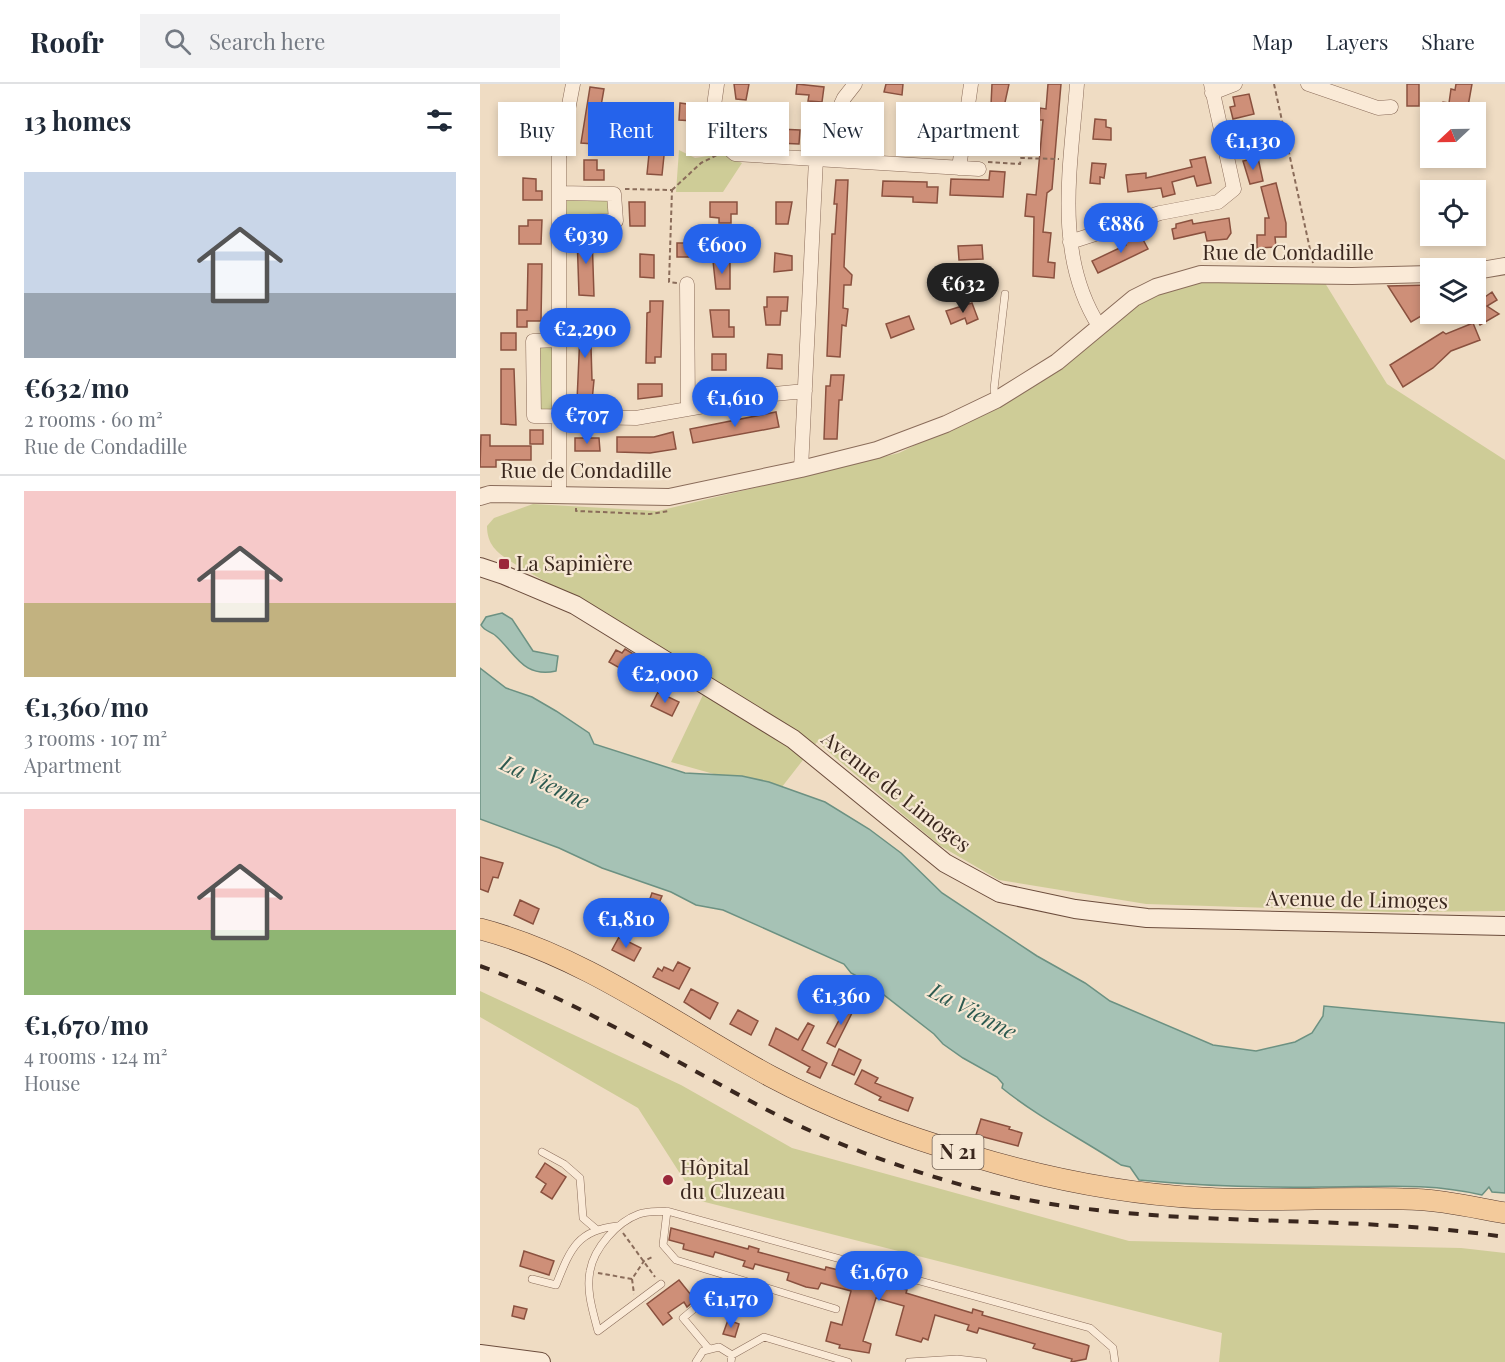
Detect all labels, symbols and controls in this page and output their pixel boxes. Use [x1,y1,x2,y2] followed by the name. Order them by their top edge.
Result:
[140,14,560,68] search box
[30,23,104,60] text: Roofr
[161,25,194,58] icon: search
[209,26,325,56] text: Search here
[1252,27,1293,55] text: Map
[1326,27,1388,55] text: Layers
[1421,27,1475,55] text: Share
[498,102,576,156] chip: Buy
[588,102,674,156] chip: Rent
[686,102,789,156] chip: Filters
[801,102,884,156] chip: New
[896,102,1040,156] chip: Apartment
[1420,102,1486,168] north arrow
[1420,102,1486,324] map controls
[24,103,131,138] text: 13 homes
[423,104,456,137] icon: filters
[1204,120,1302,171] pin: €1,130
[1225,126,1281,153] text: €1,130
[1420,180,1486,246] button: locate
[1085,203,1157,254] pin: €886
[1098,209,1144,236] text: €886
[186,211,294,319] icon: home
[550,214,622,265] pin: €939
[564,220,608,247] text: €939
[686,224,758,275] pin: €600
[697,230,747,257] text: €600
[1202,237,1374,265] street label: Rue de Condadille
[1420,258,1486,324] button: layers
[927,263,999,314] pin: €632
[941,269,985,296] text: €632
[536,308,634,359] pin: €2,290
[553,314,617,341] text: €2,290
[24,370,129,405] text: €632/mo
[686,377,784,428] pin: €1,610
[706,383,764,410] text: €1,610
[551,394,623,445] pin: €707
[565,400,609,427] text: €707
[24,405,163,432] text: 2 rooms · 60 m²
[24,432,187,459] text: Rue de Condadille
[500,455,672,483] street label: Rue de Condadille
[186,530,294,638] icon: home
[516,548,633,576] place label: La Sapinière
[497,557,511,571] marker: La Sapinière
[616,653,714,704] pin: €2,000
[631,659,699,686] text: €2,000
[24,689,149,724] text: €1,360/mo
[816,723,978,858] street label: Avenue de Limoges
[24,724,167,751] text: 3 rooms · 107 m²
[495,746,595,816] water label: La Vienne
[24,751,121,778] text: Apartment
[186,848,294,956] icon: home
[1265,882,1448,914] street label: Avenue de Limoges
[577,898,675,949] pin: €1,810
[597,904,655,931] text: €1,810
[924,974,1023,1046] water label: La Vienne
[792,975,890,1026] pin: €1,360
[811,981,871,1008] text: €1,360
[24,1007,149,1042] text: €1,670/mo
[24,1042,168,1069] text: 4 rooms · 124 m²
[24,1069,80,1096] text: House
[932,1135,984,1169] road number: N 21
[680,1152,786,1204] place label: Hôpital du Cluzeau
[661,1173,675,1187] marker: Hôpital du Cluzeau
[830,1251,928,1302] pin: €1,670
[849,1257,909,1284] text: €1,670
[682,1278,780,1329] pin: €1,170
[703,1284,759,1311] text: €1,170

